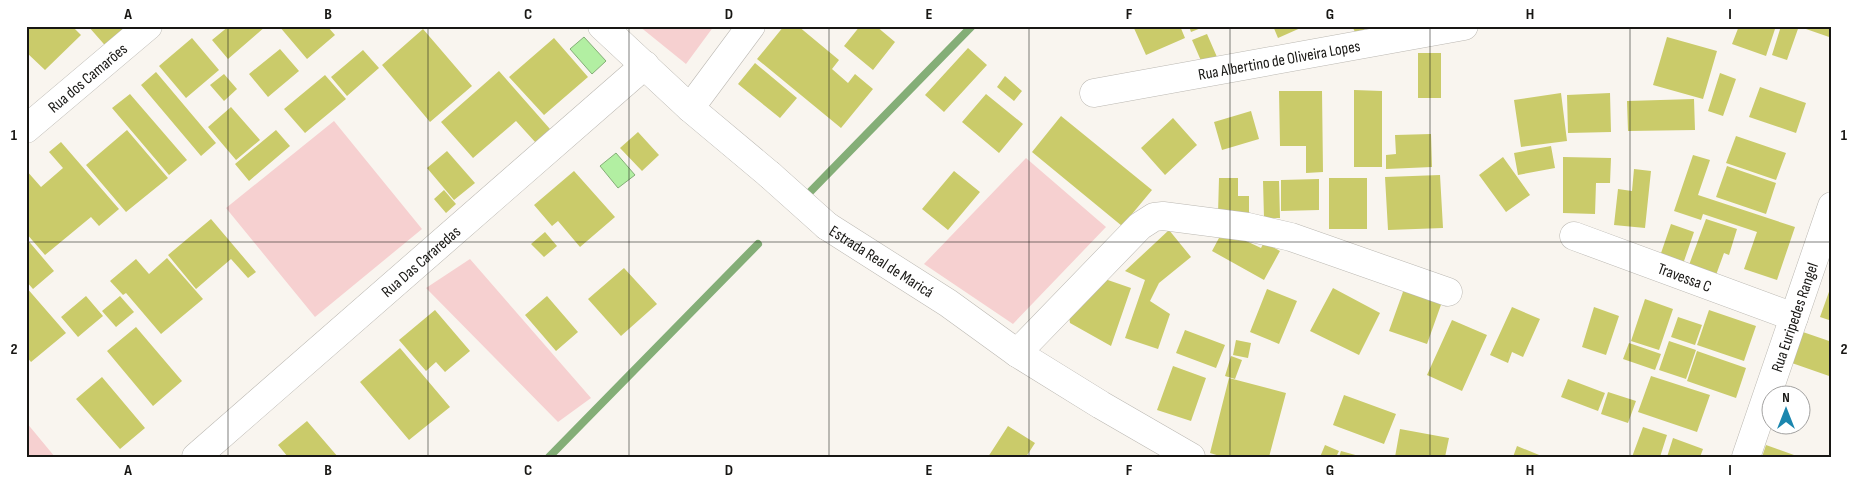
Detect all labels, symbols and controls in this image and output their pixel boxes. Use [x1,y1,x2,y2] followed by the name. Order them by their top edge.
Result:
[123,5,132,24] text: A
[324,5,332,24] text: B
[524,5,532,24] text: C
[725,5,733,24] text: D
[926,5,933,24] text: E
[1126,5,1133,24] text: F
[1326,5,1334,24] text: G
[1526,5,1534,24] text: H
[1728,5,1732,24] text: I
[1197,37,1362,85] street label: Rua Albertino de Oliveira Lopes
[45,40,132,117] street label: Rua dos Camarões
[11,126,18,145] text: 1
[1841,126,1848,145] text: 1
[378,222,465,302] street label: Rua Das Cararedas
[825,222,937,302] street label: Estrada Real de Maricá
[1655,260,1714,297] street label: Travessa C
[1768,260,1823,375] street label: Rua Euripedes Rangel
[10,340,18,359] text: 2
[1840,340,1848,359] text: 2
[1760,386,1810,436] north arrow
[1782,389,1790,406] text: N
[123,461,132,480] text: A
[324,461,332,480] text: B
[524,461,532,480] text: C
[725,461,733,480] text: D
[926,461,933,480] text: E
[1126,461,1133,480] text: F
[1326,461,1334,480] text: G
[1526,461,1534,480] text: H
[1728,461,1732,480] text: I

